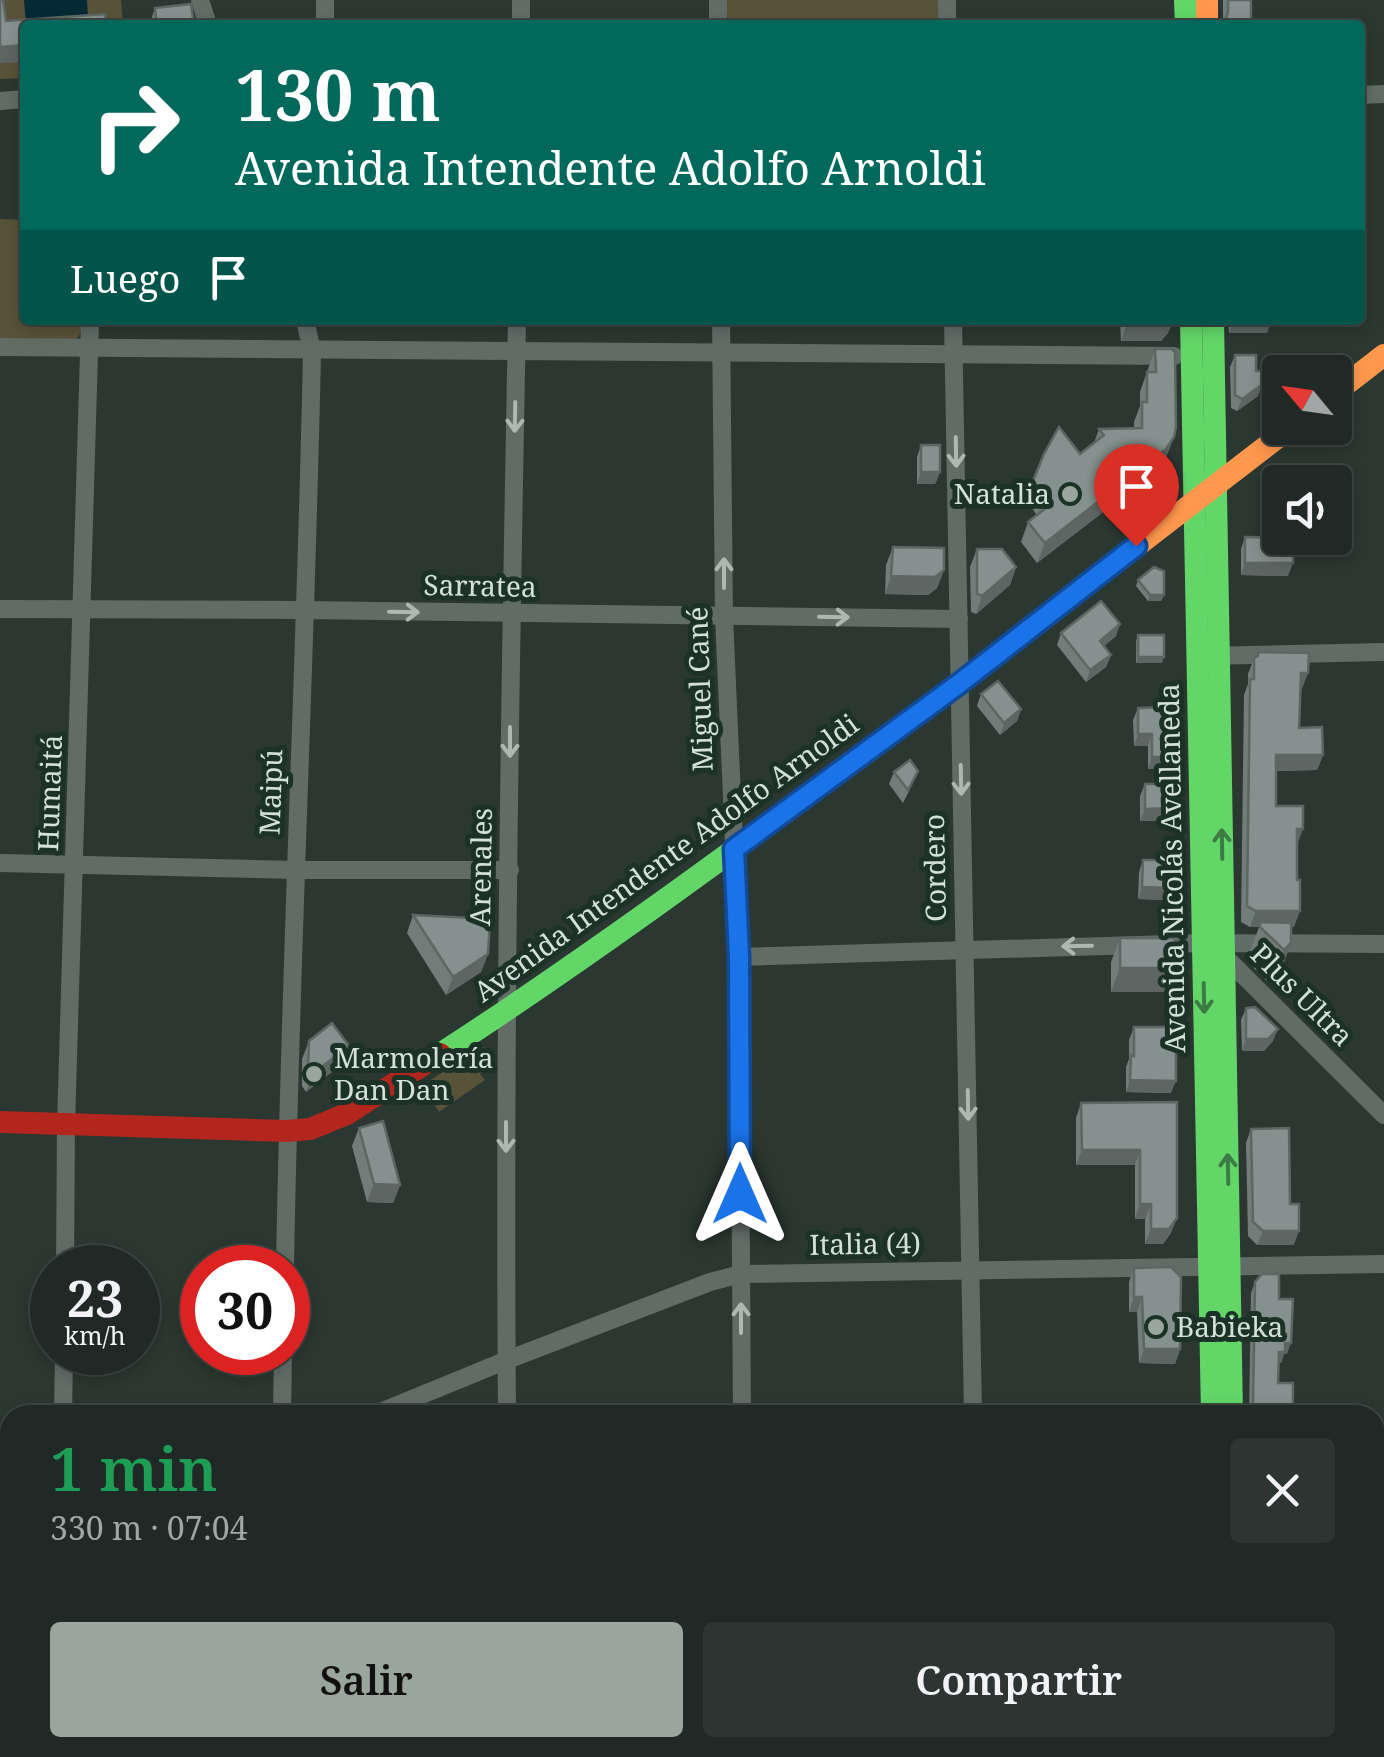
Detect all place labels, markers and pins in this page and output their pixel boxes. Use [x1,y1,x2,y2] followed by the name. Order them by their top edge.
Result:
[1094,444,1179,547] pin
[954,474,1050,512] place label: Natalia
[1059,483,1081,505] marker: Natalia
[334,1038,493,1108] place label: Marmolería Dan Dan
[303,1063,325,1085] marker: Marmolería Dan Dan
[1176,1307,1283,1345] place label: Babieka
[1145,1316,1167,1338] marker: Babieka

